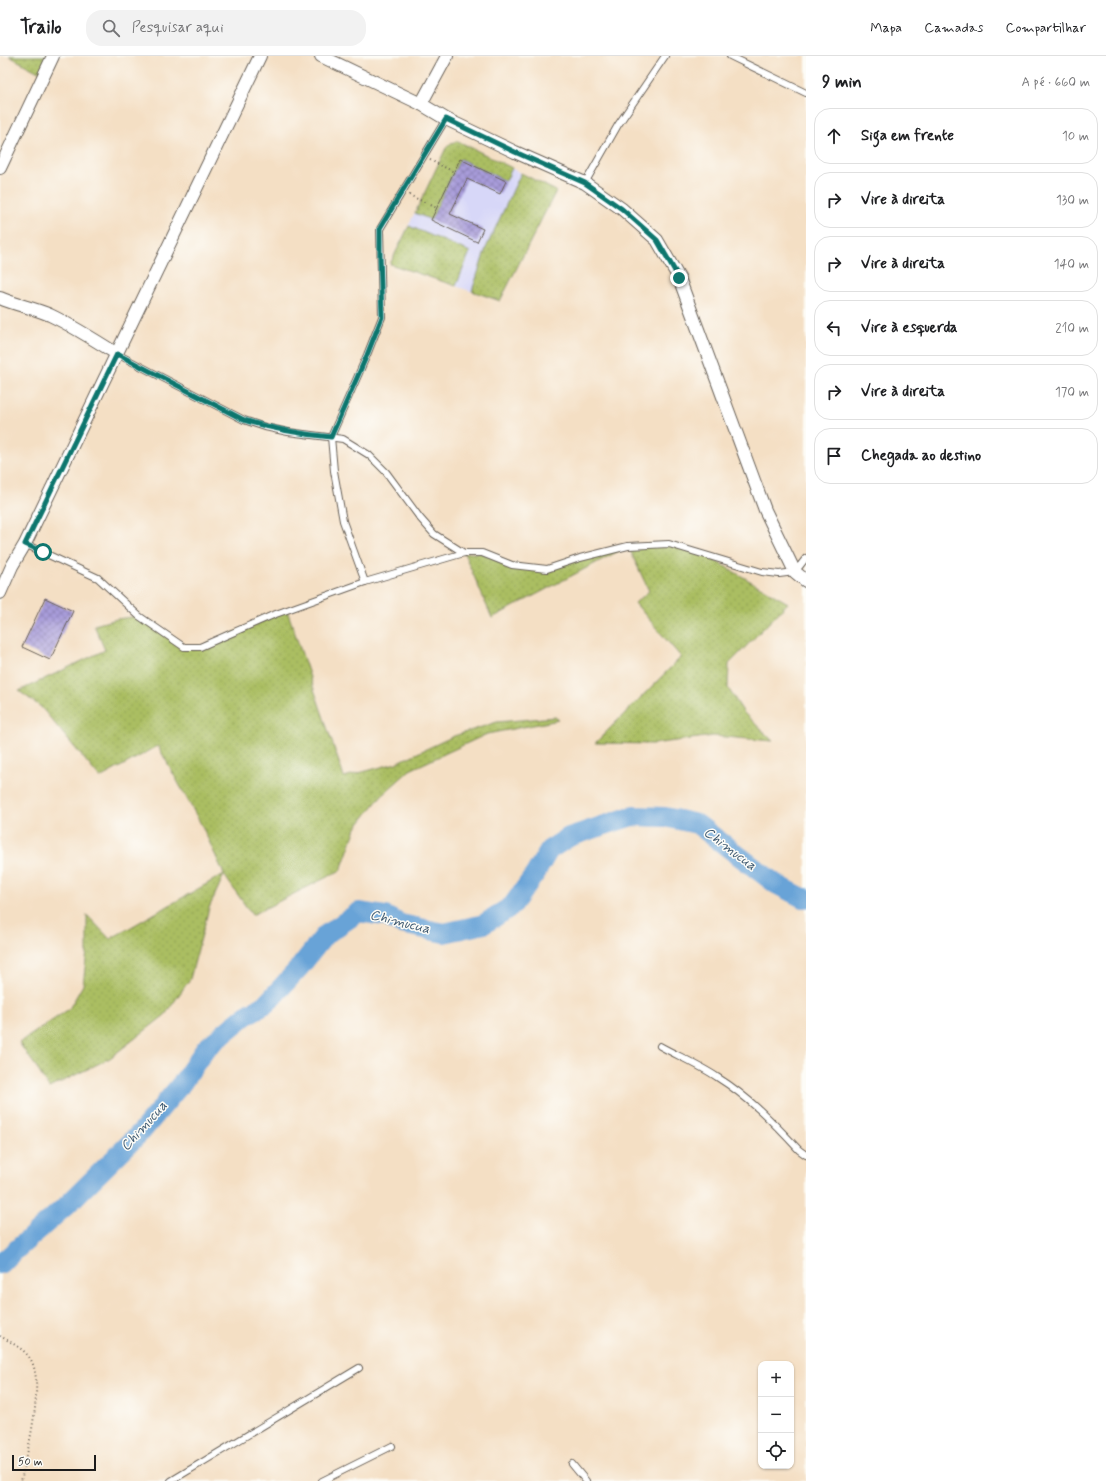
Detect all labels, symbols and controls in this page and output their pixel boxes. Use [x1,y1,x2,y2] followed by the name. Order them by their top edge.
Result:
[86,10,366,46] search box
[20,15,62,40] text: Trailo
[100,17,122,39] icon: search
[132,18,224,38] text: Pesquisar aqui
[870,19,902,37] text: Mapa
[924,19,983,37] text: Camadas
[1005,19,1086,37] text: Compartilhar
[822,71,862,93] text: 9 min
[1021,74,1090,91] text: A pé · 660 m
[823,125,845,147] icon: ahead
[861,126,954,146] text: Siga em frente
[1062,128,1089,145] text: 10 m
[823,189,845,211] icon: right
[861,190,945,210] text: Vire à direita
[1056,192,1089,209] text: 130 m
[823,253,845,275] icon: right
[861,254,945,274] text: Vire à direita
[1054,256,1089,273] text: 140 m
[670,269,688,287] route end
[823,317,845,339] icon: left
[861,318,957,338] text: Vire à esquerda
[1055,320,1089,337] text: 210 m
[823,381,845,403] icon: right
[861,382,945,402] text: Vire à direita
[1055,384,1089,401] text: 170 m
[823,445,845,467] icon: arrive
[861,446,981,466] text: Chegada ao destino
[34,543,52,561] route start
[700,823,760,875] water label: Chimucua
[368,906,432,938] water label: Chimucua
[117,1097,171,1155] water label: Chimucua
[758,1361,794,1469] map controls
[758,1361,794,1397] button: +
[758,1397,794,1433] button: −
[758,1433,794,1469] button: locate
[12,1453,96,1472] scale bar
[18,1455,43,1469] text: 50 m

